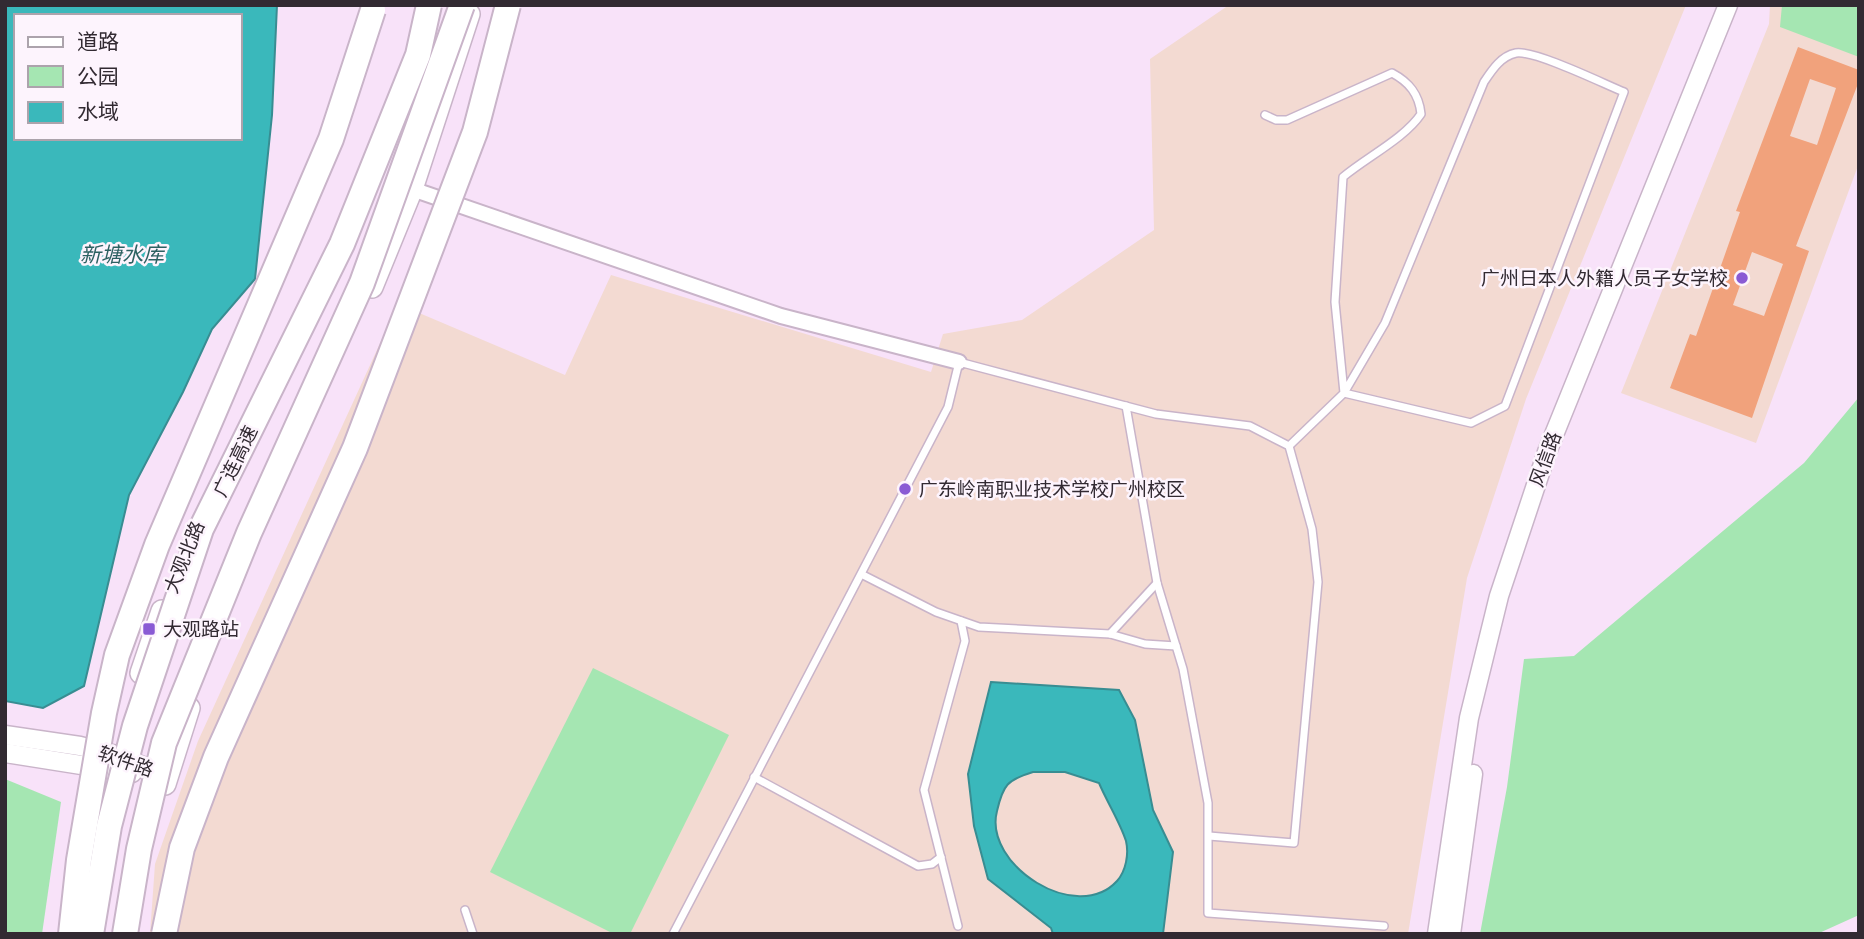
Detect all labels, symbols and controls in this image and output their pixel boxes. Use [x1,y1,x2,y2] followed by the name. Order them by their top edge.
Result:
[14,14,242,140] legend
[77,28,119,53] text: 道路
[77,63,119,88] text: 公园
[77,98,119,123] text: 水域
[80,241,167,266] water label: 新塘水库
[1481,266,1728,289] place label: 广州日本人外籍人员子女学校
[1734,270,1750,286] marker: 广州日本人外籍人员子女学校
[208,422,262,500] street label: 广连高速
[1524,428,1565,490] street label: 风信路
[919,477,1185,500] place label: 广东岭南职业技术学校广州校区
[897,481,913,497] marker: 广东岭南职业技术学校广州校区
[159,517,208,596] street label: 大观北路
[163,617,239,640] place label: 大观路站
[141,621,157,637] marker: 大观路站
[95,740,157,781] street label: 软件路

